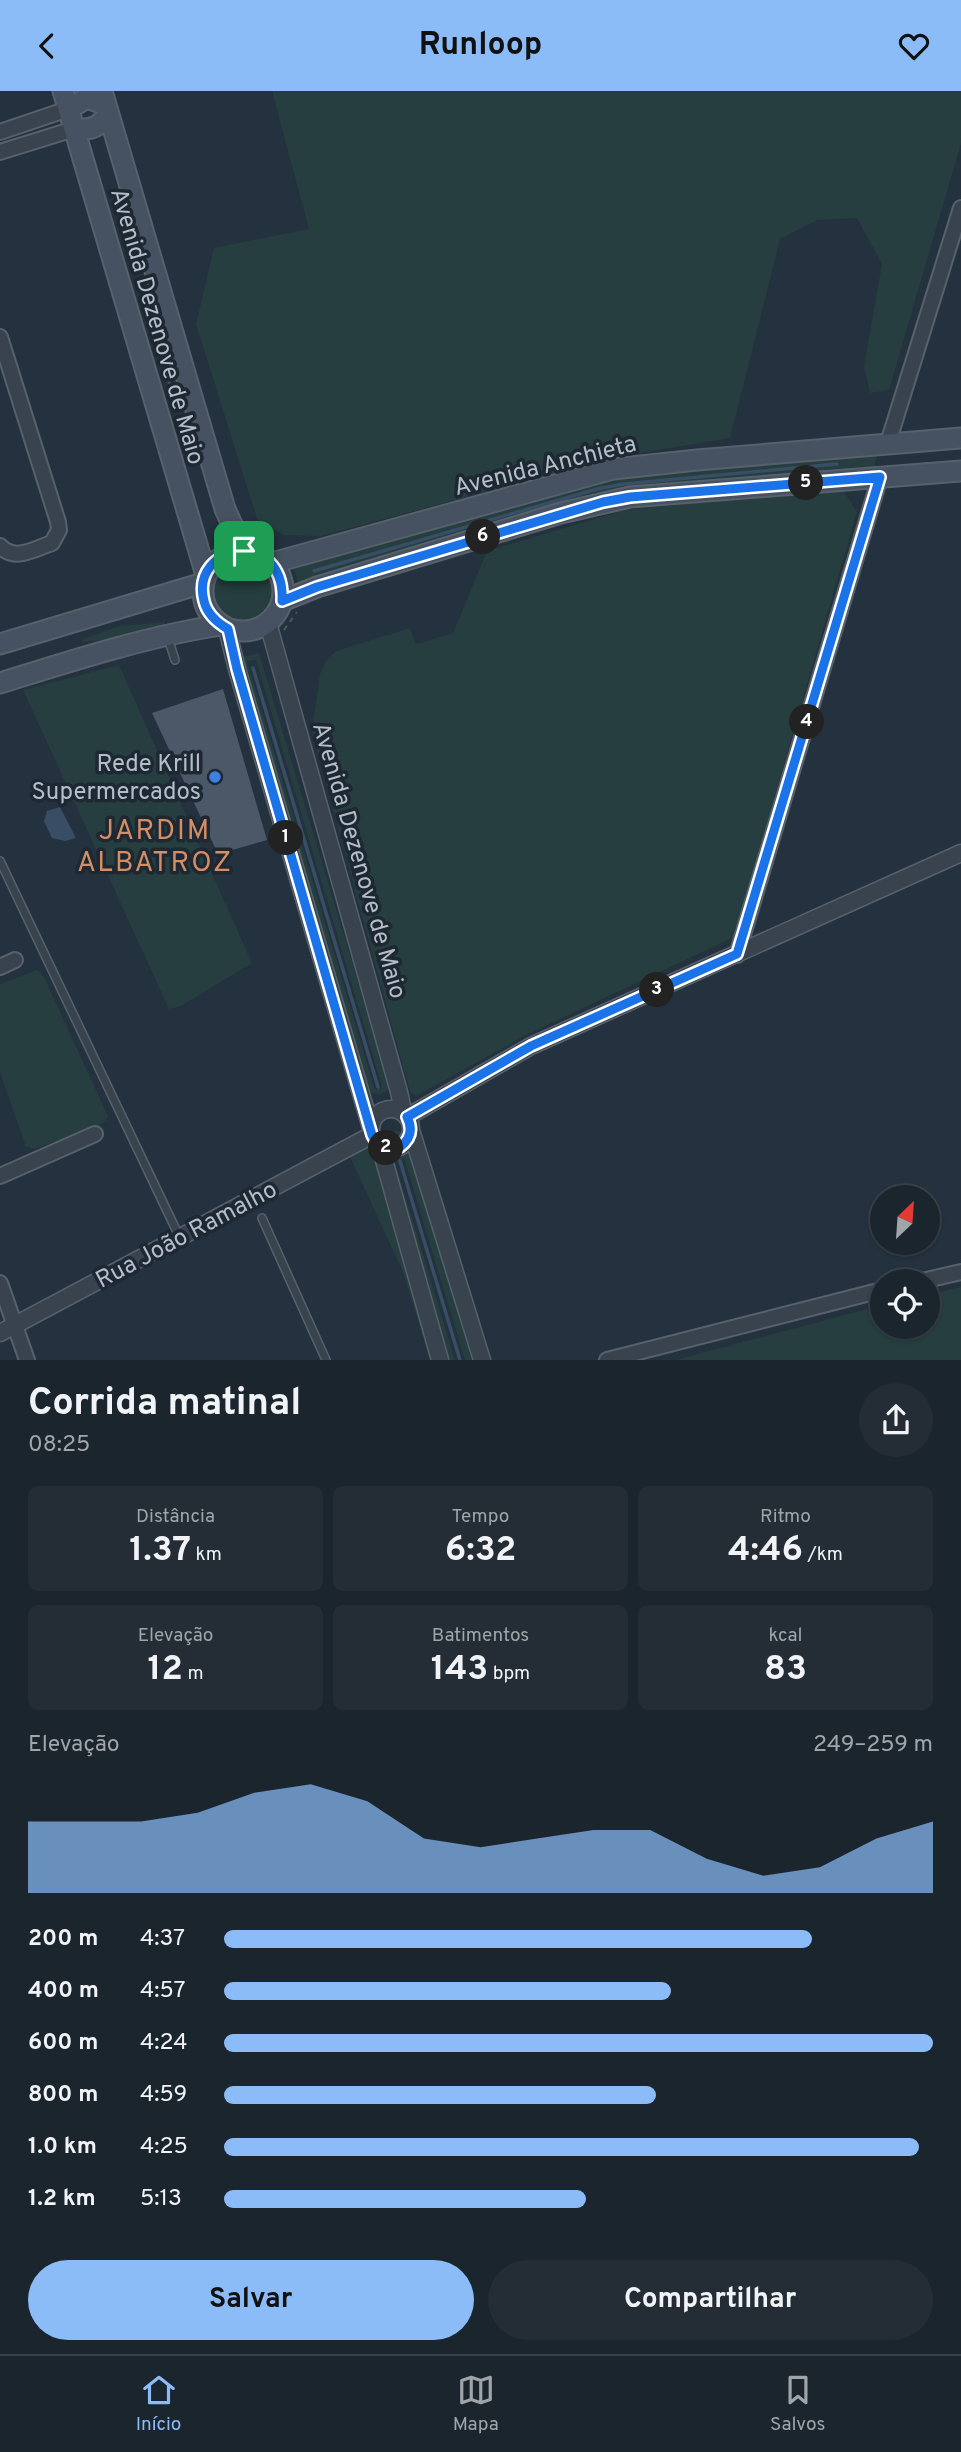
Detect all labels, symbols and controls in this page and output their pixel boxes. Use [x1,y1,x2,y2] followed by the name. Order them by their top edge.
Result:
[419,26,542,66] text: Runloop
[28,27,66,65] icon: back
[895,27,933,65] icon: heart
[102,185,210,468] street label: Avenida Dezenove de Maio
[451,430,640,504] street label: Avenida Anchieta
[788,465,824,501] pin: 5
[800,470,811,494] text: 5
[466,519,500,555] pin: 6
[214,521,274,581] pin
[477,524,488,548] text: 6
[225,532,263,570] icon: arrive
[790,705,824,739] pin: 4
[800,709,813,733] text: 4
[304,719,412,1002] street label: Avenida Dezenove de Maio
[31,750,201,808] place label: Rede Krill Supermercados
[207,769,223,785] marker: Rede Krill Supermercados
[77,814,233,882] district label: JARDIM ALBATROZ
[268,821,304,855] pin: 1
[282,825,289,849] text: 1
[640,972,674,1007] pin: 3
[651,977,662,1001] text: 3
[368,1131,404,1165] pin: 2
[380,1135,391,1159] text: 2
[91,1175,283,1296] street label: Rua João Ramalho
[870,1185,940,1255] north arrow
[870,1185,940,1339] map controls
[870,1269,940,1339] button: locate
[28,1380,301,1429] text: Corrida matinal
[859,1383,933,1457] button: share
[28,1431,90,1460] text: 08:25
[136,1505,215,1529] text: Distância
[452,1505,509,1529] text: Tempo
[760,1505,811,1529] text: Ritmo
[129,1529,191,1573] text: 1.37
[445,1529,516,1573] text: 6:32
[728,1529,803,1573] text: 4:46
[191,1543,222,1567] text: km
[803,1543,843,1567] text: /km
[138,1624,213,1648] text: Elevação
[432,1624,529,1648] text: Batimentos
[769,1624,802,1648] text: kcal
[148,1648,183,1692] text: 12
[431,1648,488,1692] text: 143
[764,1648,807,1692] text: 83
[183,1662,203,1686] text: m
[488,1662,530,1686] text: bpm
[28,1731,120,1760] text: Elevação
[813,1731,933,1760] text: 249–259 m
[28,1925,98,1954] text: 200 m
[140,1925,185,1954] text: 4:37
[28,1977,99,2006] text: 400 m
[140,1977,186,2006] text: 4:57
[28,2029,98,2058] text: 600 m
[140,2029,188,2058] text: 4:24
[28,2081,98,2110] text: 800 m
[140,2081,187,2110] text: 4:59
[28,2133,97,2162] text: 1.0 km
[140,2133,188,2162] text: 4:25
[28,2185,96,2214] text: 1.2 km
[140,2185,182,2214] text: 5:13
[28,2260,474,2340] button: Salvar
[488,2260,933,2340] button: Compartilhar
[136,2371,181,2437] tab: Início
[453,2371,499,2437] tab: Mapa
[770,2371,825,2437] tab: Salvos

